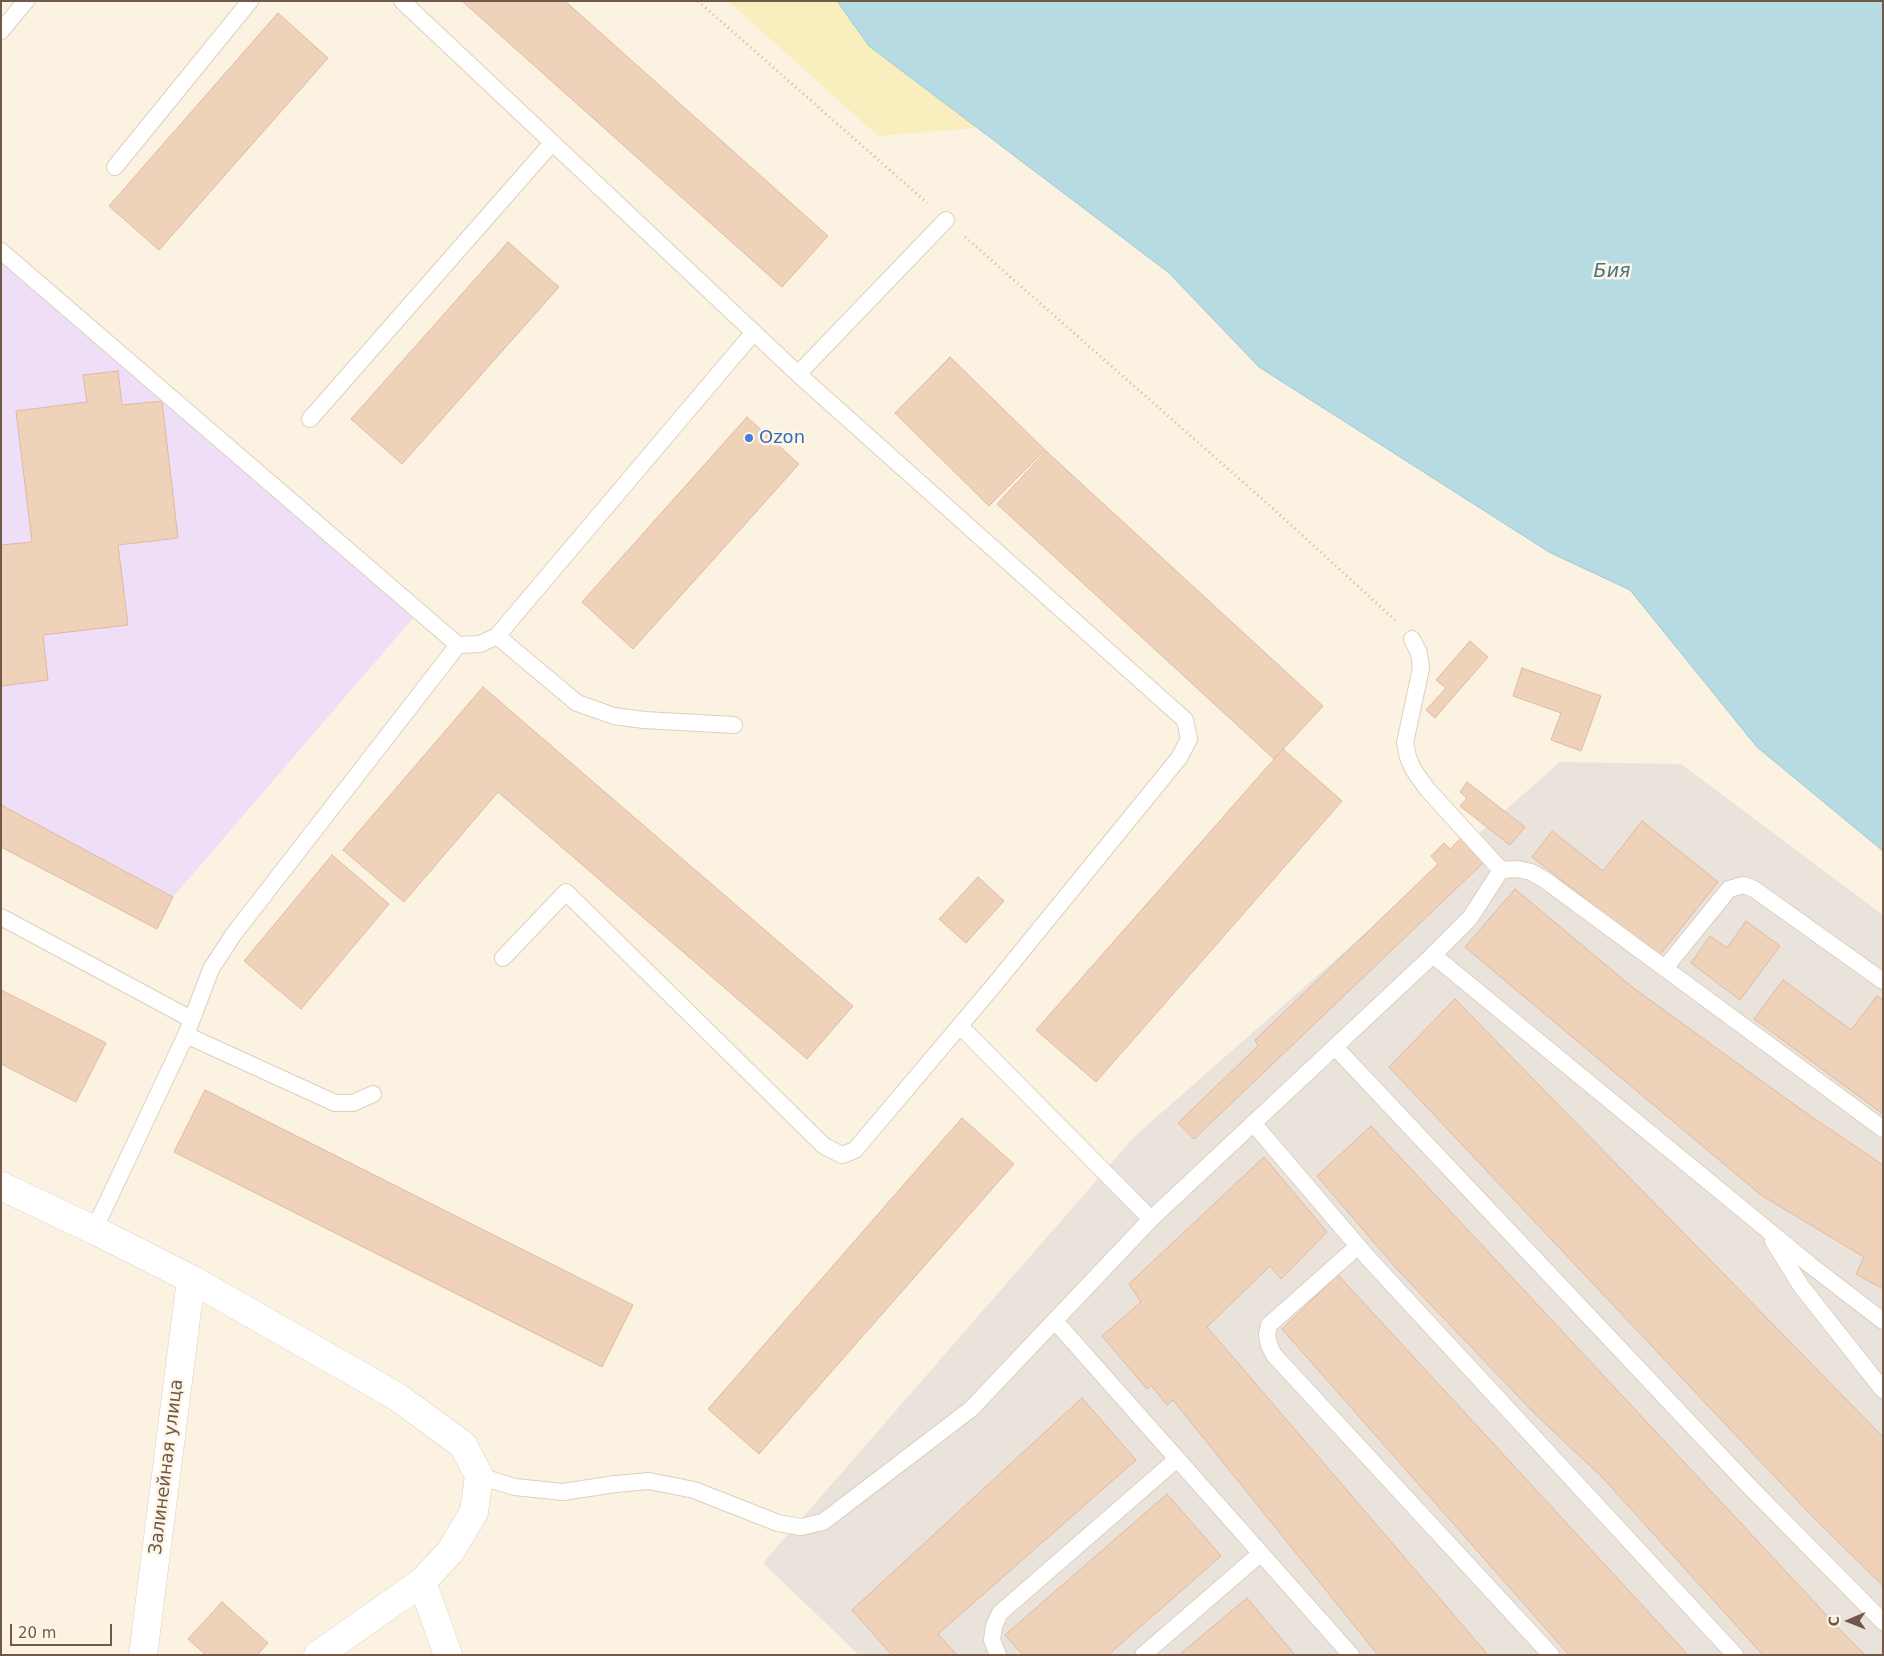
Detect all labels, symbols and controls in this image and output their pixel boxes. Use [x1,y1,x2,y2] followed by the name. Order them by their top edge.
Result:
[1594,261,1630,283] water label: Бия
[759,427,805,449] place label: Ozon
[743,432,755,444] marker: Ozon
[146,1378,188,1556] street label: Залинейная улица
[1824,1596,1874,1646] north arrow
[12,1614,115,1646] scale bar
[1826,1616,1842,1627] text: С
[18,1624,56,1642] text: 20 m

